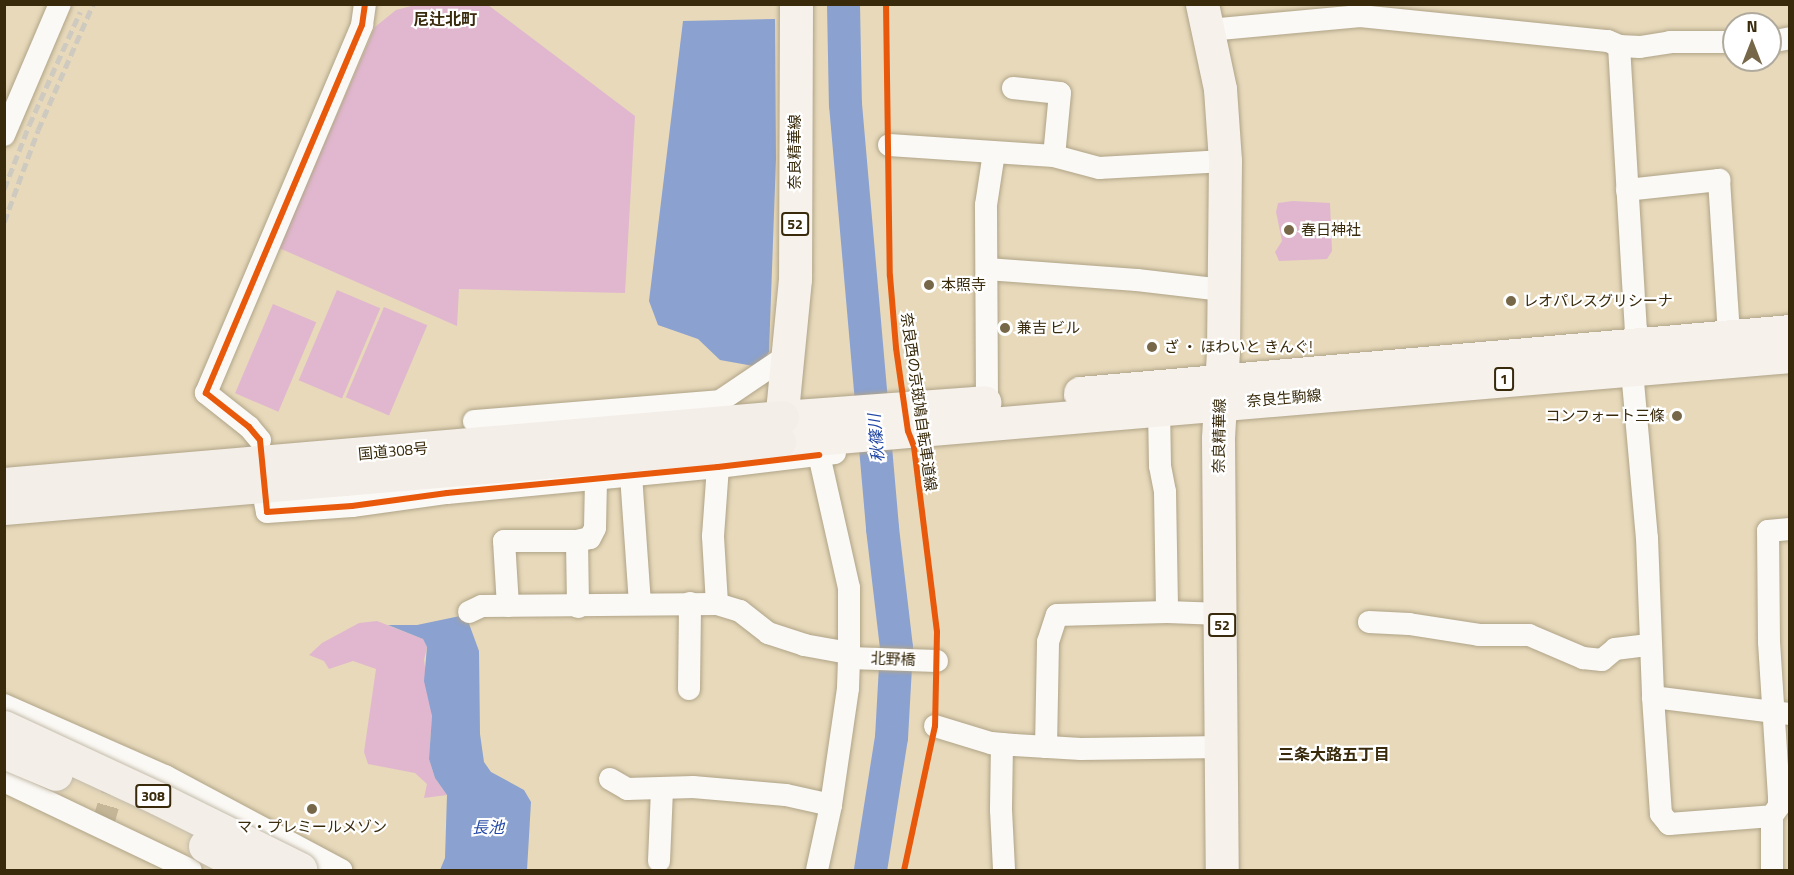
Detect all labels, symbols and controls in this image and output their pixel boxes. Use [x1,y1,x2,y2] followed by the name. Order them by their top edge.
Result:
[413,9,477,29] district label: 尼辻北町
[1722,12,1782,72] north arrow
[1746,14,1758,38] text: N
[786,115,804,189] street label: 奈良精華線
[780,213,810,235] road number: 52
[1301,221,1361,239] place label: 春日神社
[1282,223,1296,237] marker: 春日神社
[941,276,986,294] place label: 本照寺
[922,278,936,292] marker: 本照寺
[1523,292,1673,310] place label: レオパレスグリシーナ
[1504,294,1518,308] marker: レオパレスグリシーナ
[898,312,940,492] street label: 奈良西の京斑鳩自転車道線
[1017,319,1080,337] place label: 兼吉 ビル
[998,321,1012,335] marker: 兼吉 ビル
[1164,338,1313,356] place label: ざ ・ ほわいと きんぐ!
[1145,340,1159,354] marker: ざ ・ ほわいと きんぐ!
[1494,368,1514,390] road number: 1
[1246,386,1322,410] street label: 奈良生駒線
[1209,398,1229,474] street label: 奈良精華線
[1545,407,1665,425] place label: コンフォート三條
[1670,409,1684,423] marker: コンフォート三條
[864,413,888,463] water label: 秋篠川
[357,439,429,463] street label: 国道308号
[1207,614,1237,636] road number: 52
[870,649,916,669] street label: 北野橋
[1278,744,1390,764] district label: 三条大路五丁目
[135,785,171,807] road number: 308
[305,802,319,816] marker: マ・プレミールメゾン
[472,817,504,837] water label: 長池
[237,818,387,836] place label: マ・プレミールメゾン

